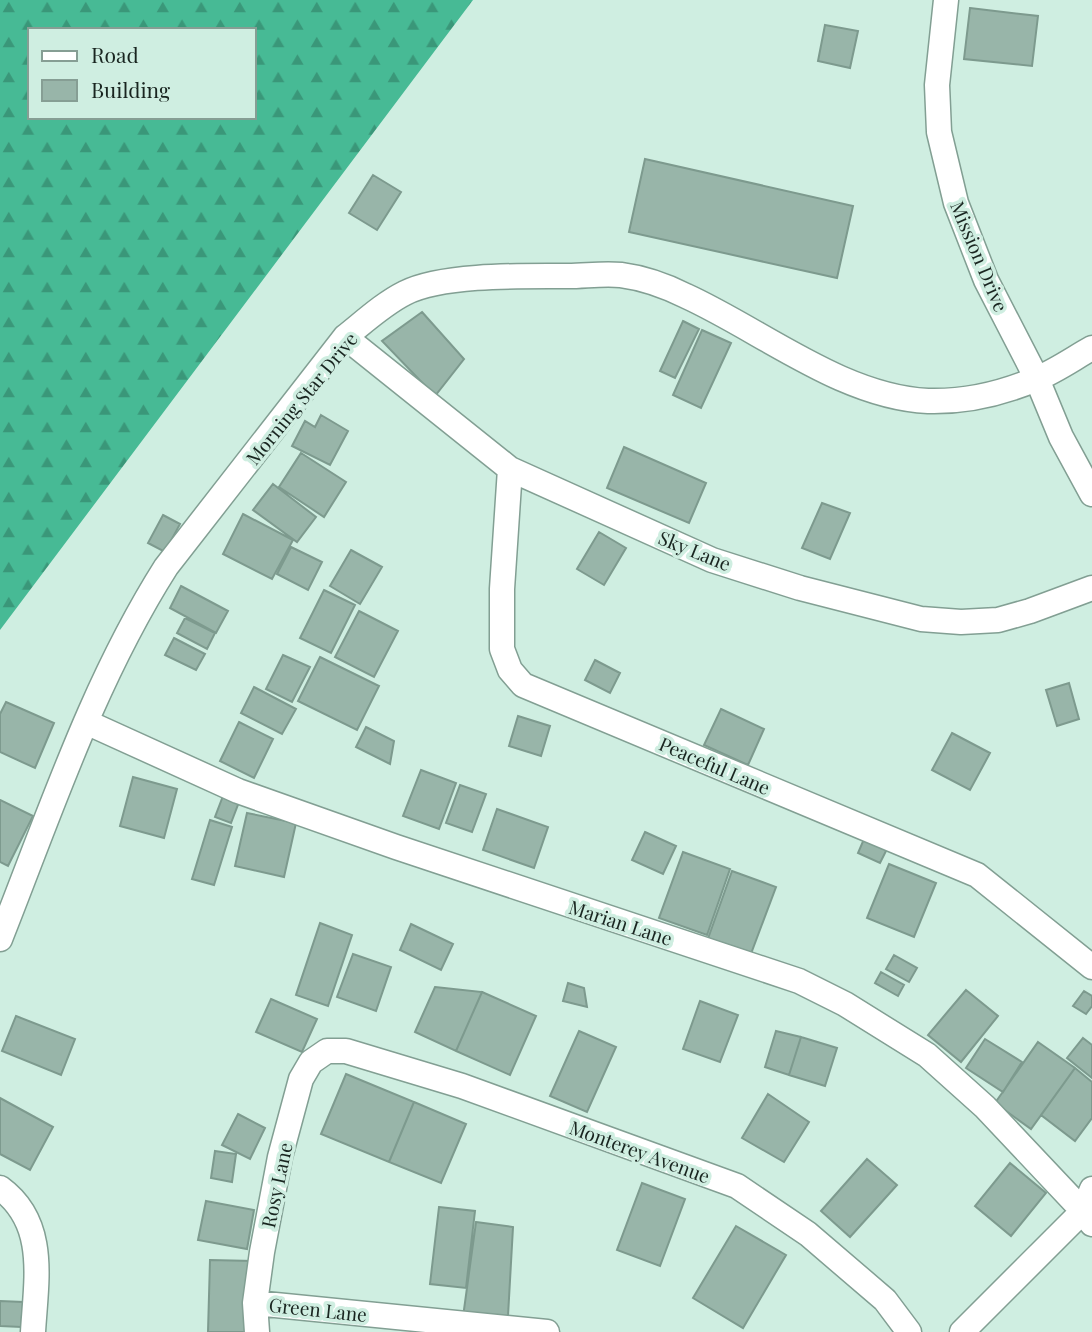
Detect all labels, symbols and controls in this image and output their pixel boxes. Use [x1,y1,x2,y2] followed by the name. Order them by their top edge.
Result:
[28,28,256,119] legend
[91,40,139,68] text: Road
[91,75,170,103] text: Building
[945,197,1015,315] street label: Mission Drive
[239,326,363,470] street label: Morning Star Drive
[655,524,735,576] street label: Sky Lane
[656,730,774,800] street label: Peaceful Lane
[566,893,676,951] street label: Marian Lane
[566,1114,714,1188] street label: Monterey Avenue
[254,1140,298,1230] street label: Rosy Lane
[268,1291,368,1327] street label: Green Lane

